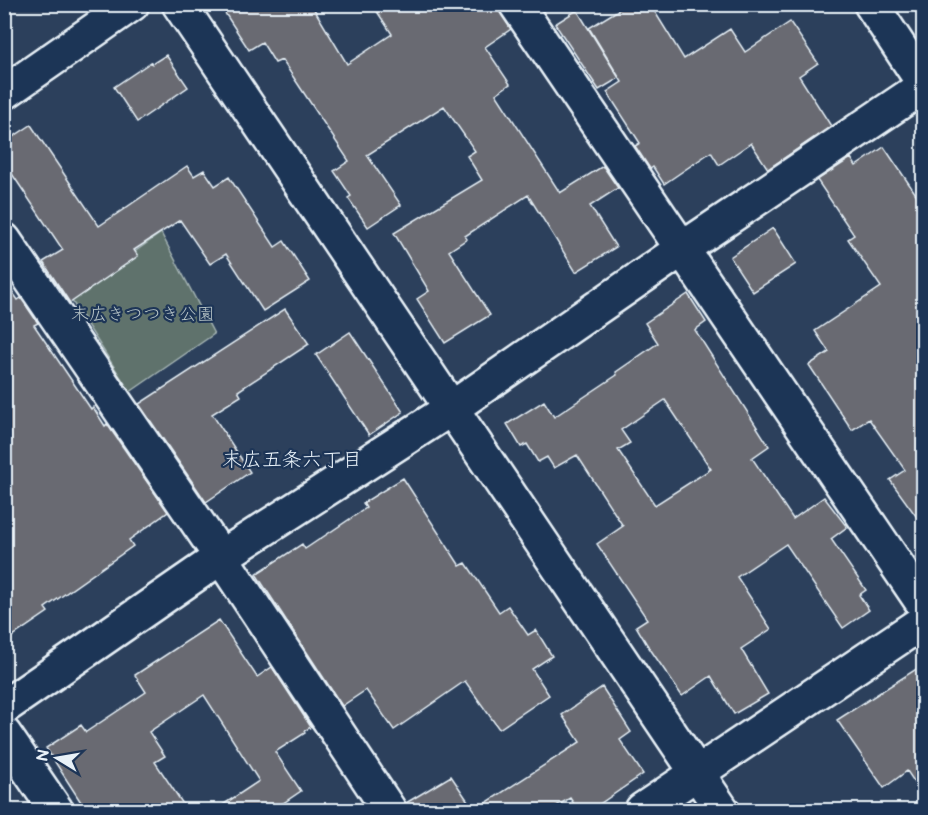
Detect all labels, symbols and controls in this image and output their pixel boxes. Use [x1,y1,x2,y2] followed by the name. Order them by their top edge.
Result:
[71,304,215,325] park label: 末広きつつき公園
[222,448,362,472] district label: 末広五条六丁目
[27,728,87,788] north arrow
[33,748,54,763] text: N

